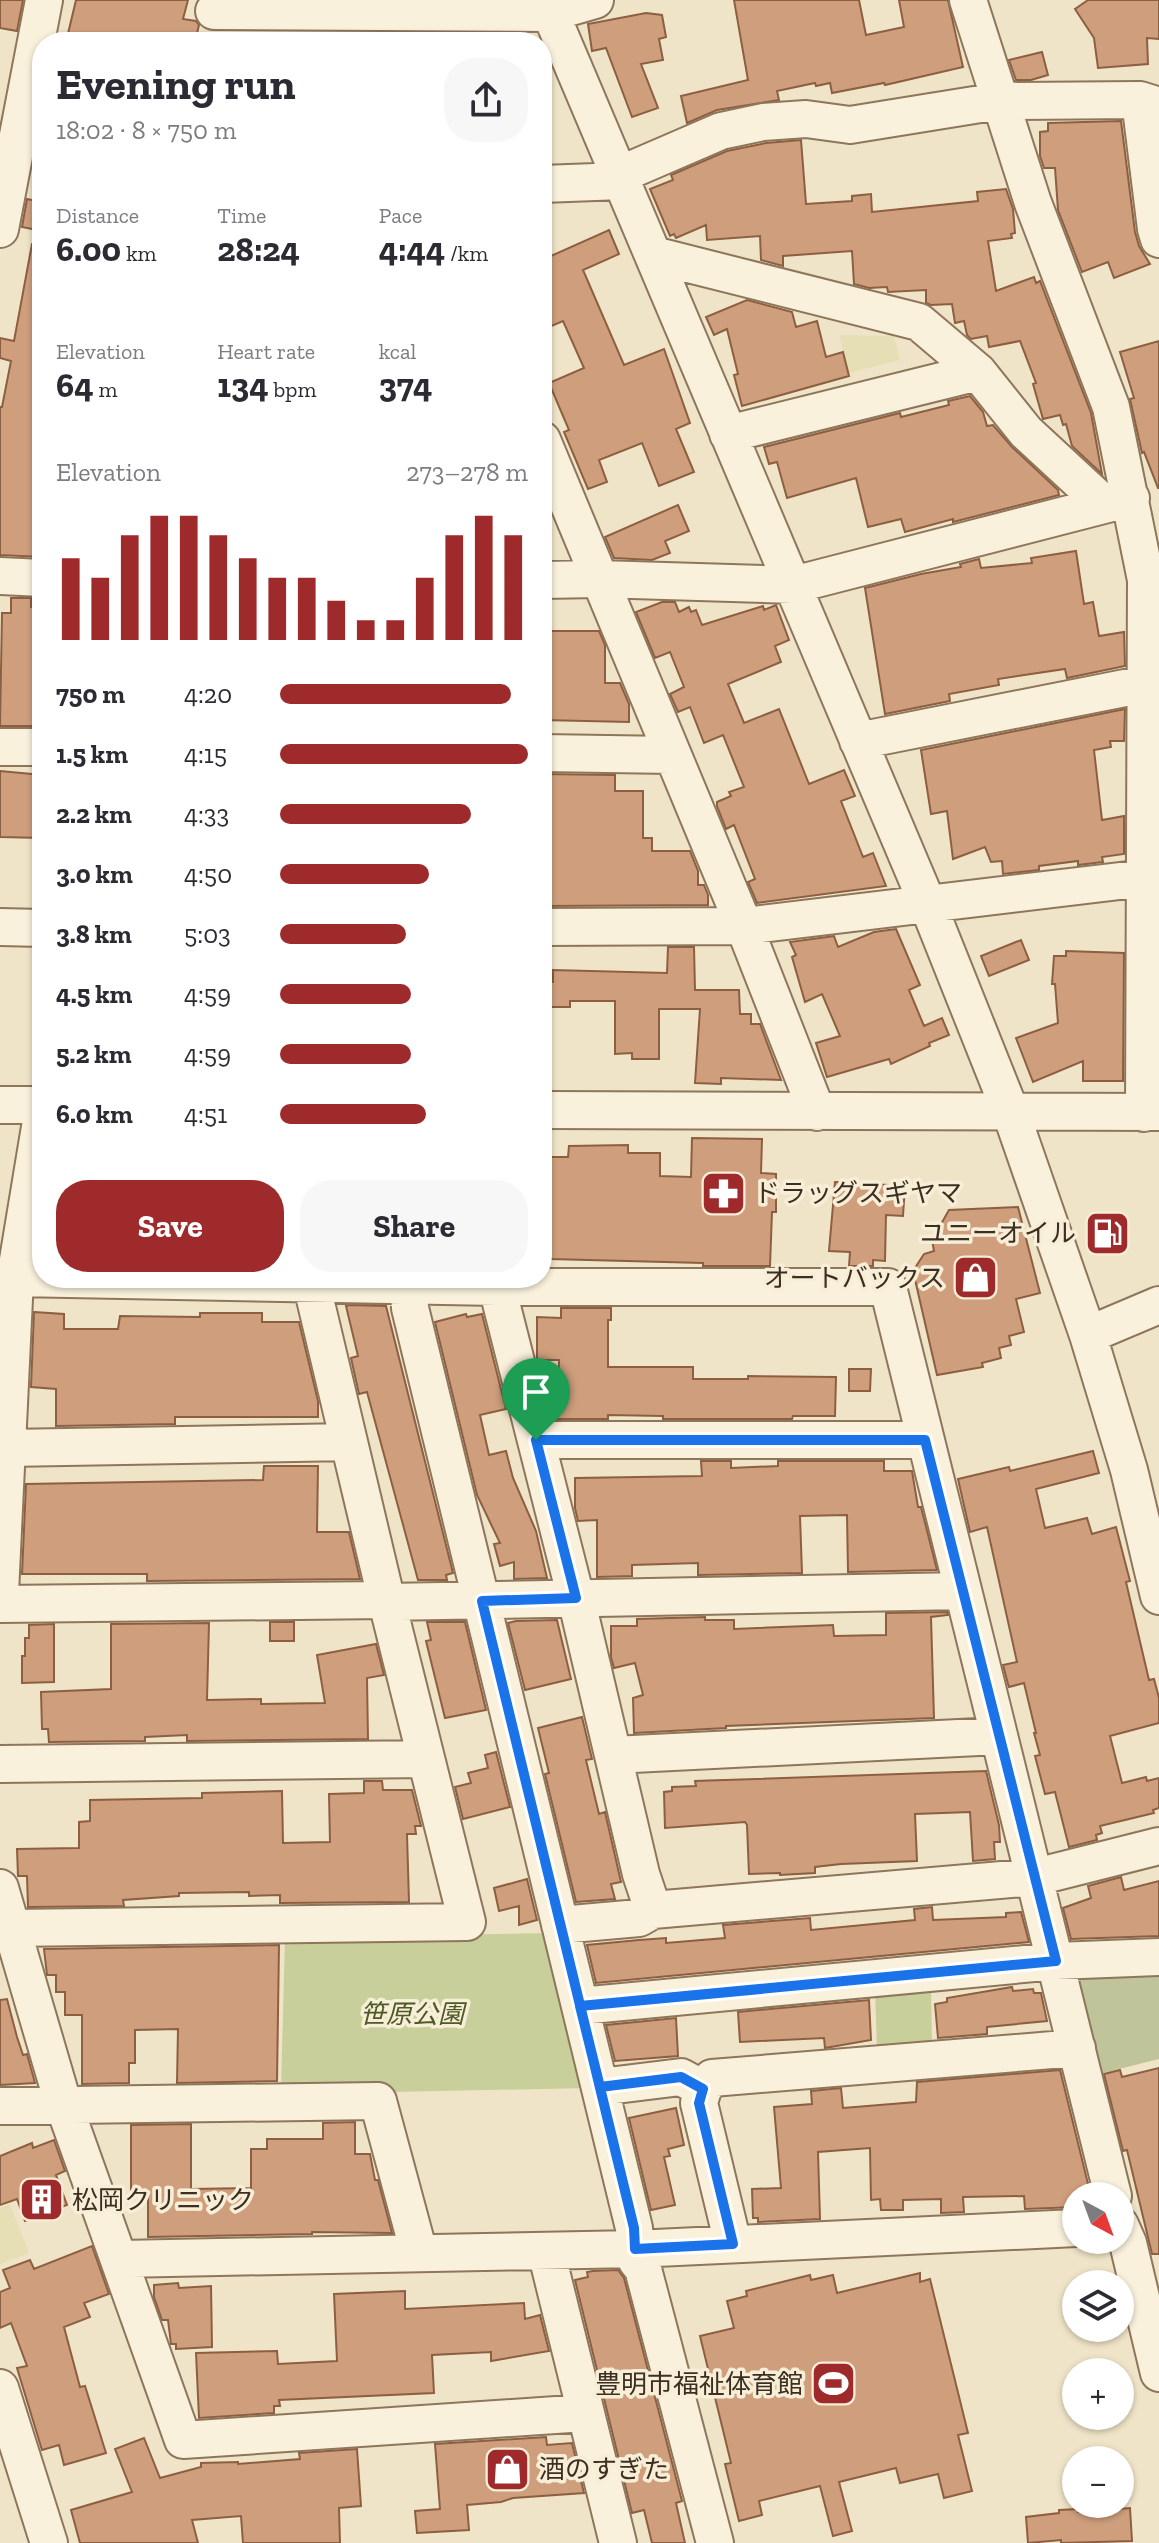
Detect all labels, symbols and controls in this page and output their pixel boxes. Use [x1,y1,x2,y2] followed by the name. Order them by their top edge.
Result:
[56,57,296,110] text: Evening run
[444,58,528,142] button: share
[56,114,236,146] text: 18:02 · 8 × 750 m
[56,202,139,229] text: Distance
[217,202,266,229] text: Time
[379,202,422,229] text: Pace
[56,229,121,270] text: 6.00
[217,229,300,270] text: 28:24
[379,229,445,270] text: 4:44
[121,240,157,267] text: km
[445,240,488,267] text: /km
[56,338,145,365] text: Elevation
[217,338,315,365] text: Heart rate
[379,338,416,365] text: kcal
[56,365,94,406] text: 64
[217,365,269,406] text: 134
[379,365,432,406] text: 374
[94,376,118,403] text: m
[269,376,316,403] text: bpm
[56,456,161,488] text: Elevation
[406,456,528,488] text: 273–278 m
[56,678,125,710] text: 750 m
[184,678,232,710] text: 4:20
[56,738,128,770] text: 1.5 km
[184,738,227,770] text: 4:15
[56,798,132,830] text: 2.2 km
[184,798,229,830] text: 4:33
[56,858,133,890] text: 3.0 km
[184,858,232,890] text: 4:50
[56,918,132,950] text: 3.8 km
[184,918,231,950] text: 5:03
[56,978,132,1010] text: 4.5 km
[184,978,231,1010] text: 4:59
[56,1038,131,1070] text: 5.2 km
[184,1038,231,1070] text: 4:59
[56,1098,133,1130] text: 6.0 km
[184,1098,227,1130] text: 4:51
[699,1169,747,1217] pharmacy icon: ドラッグスギヤマ
[754,1177,962,1209] place label: ドラッグスギヤマ
[56,1180,284,1272] button: Save
[300,1180,528,1272] button: Share
[1083,1209,1131,1257] fuel station icon: ユニーオイル
[920,1217,1076,1249] place label: ユニーオイル
[952,1254,1000,1302] shop icon: オートバックス
[764,1262,945,1294] place label: オートバックス
[502,1358,570,1440] pin
[514,1370,558,1414] icon: arrive
[360,1998,468,2030] park label: 笹原公園
[17,2176,65,2224] building icon: 松岡クリニック
[1062,2182,1134,2254] north arrow
[1062,2182,1134,2518] map controls
[72,2184,254,2216] place label: 松岡クリニック
[1062,2270,1134,2342] button: layers
[1062,2358,1134,2430] button: +
[810,2360,858,2408] sports icon: 豊明市福祉体育館
[595,2368,803,2400] place label: 豊明市福祉体育館
[484,2445,532,2493] shop icon: 酒のすぎた
[1062,2446,1134,2518] button: −
[539,2453,669,2485] place label: 酒のすぎた

